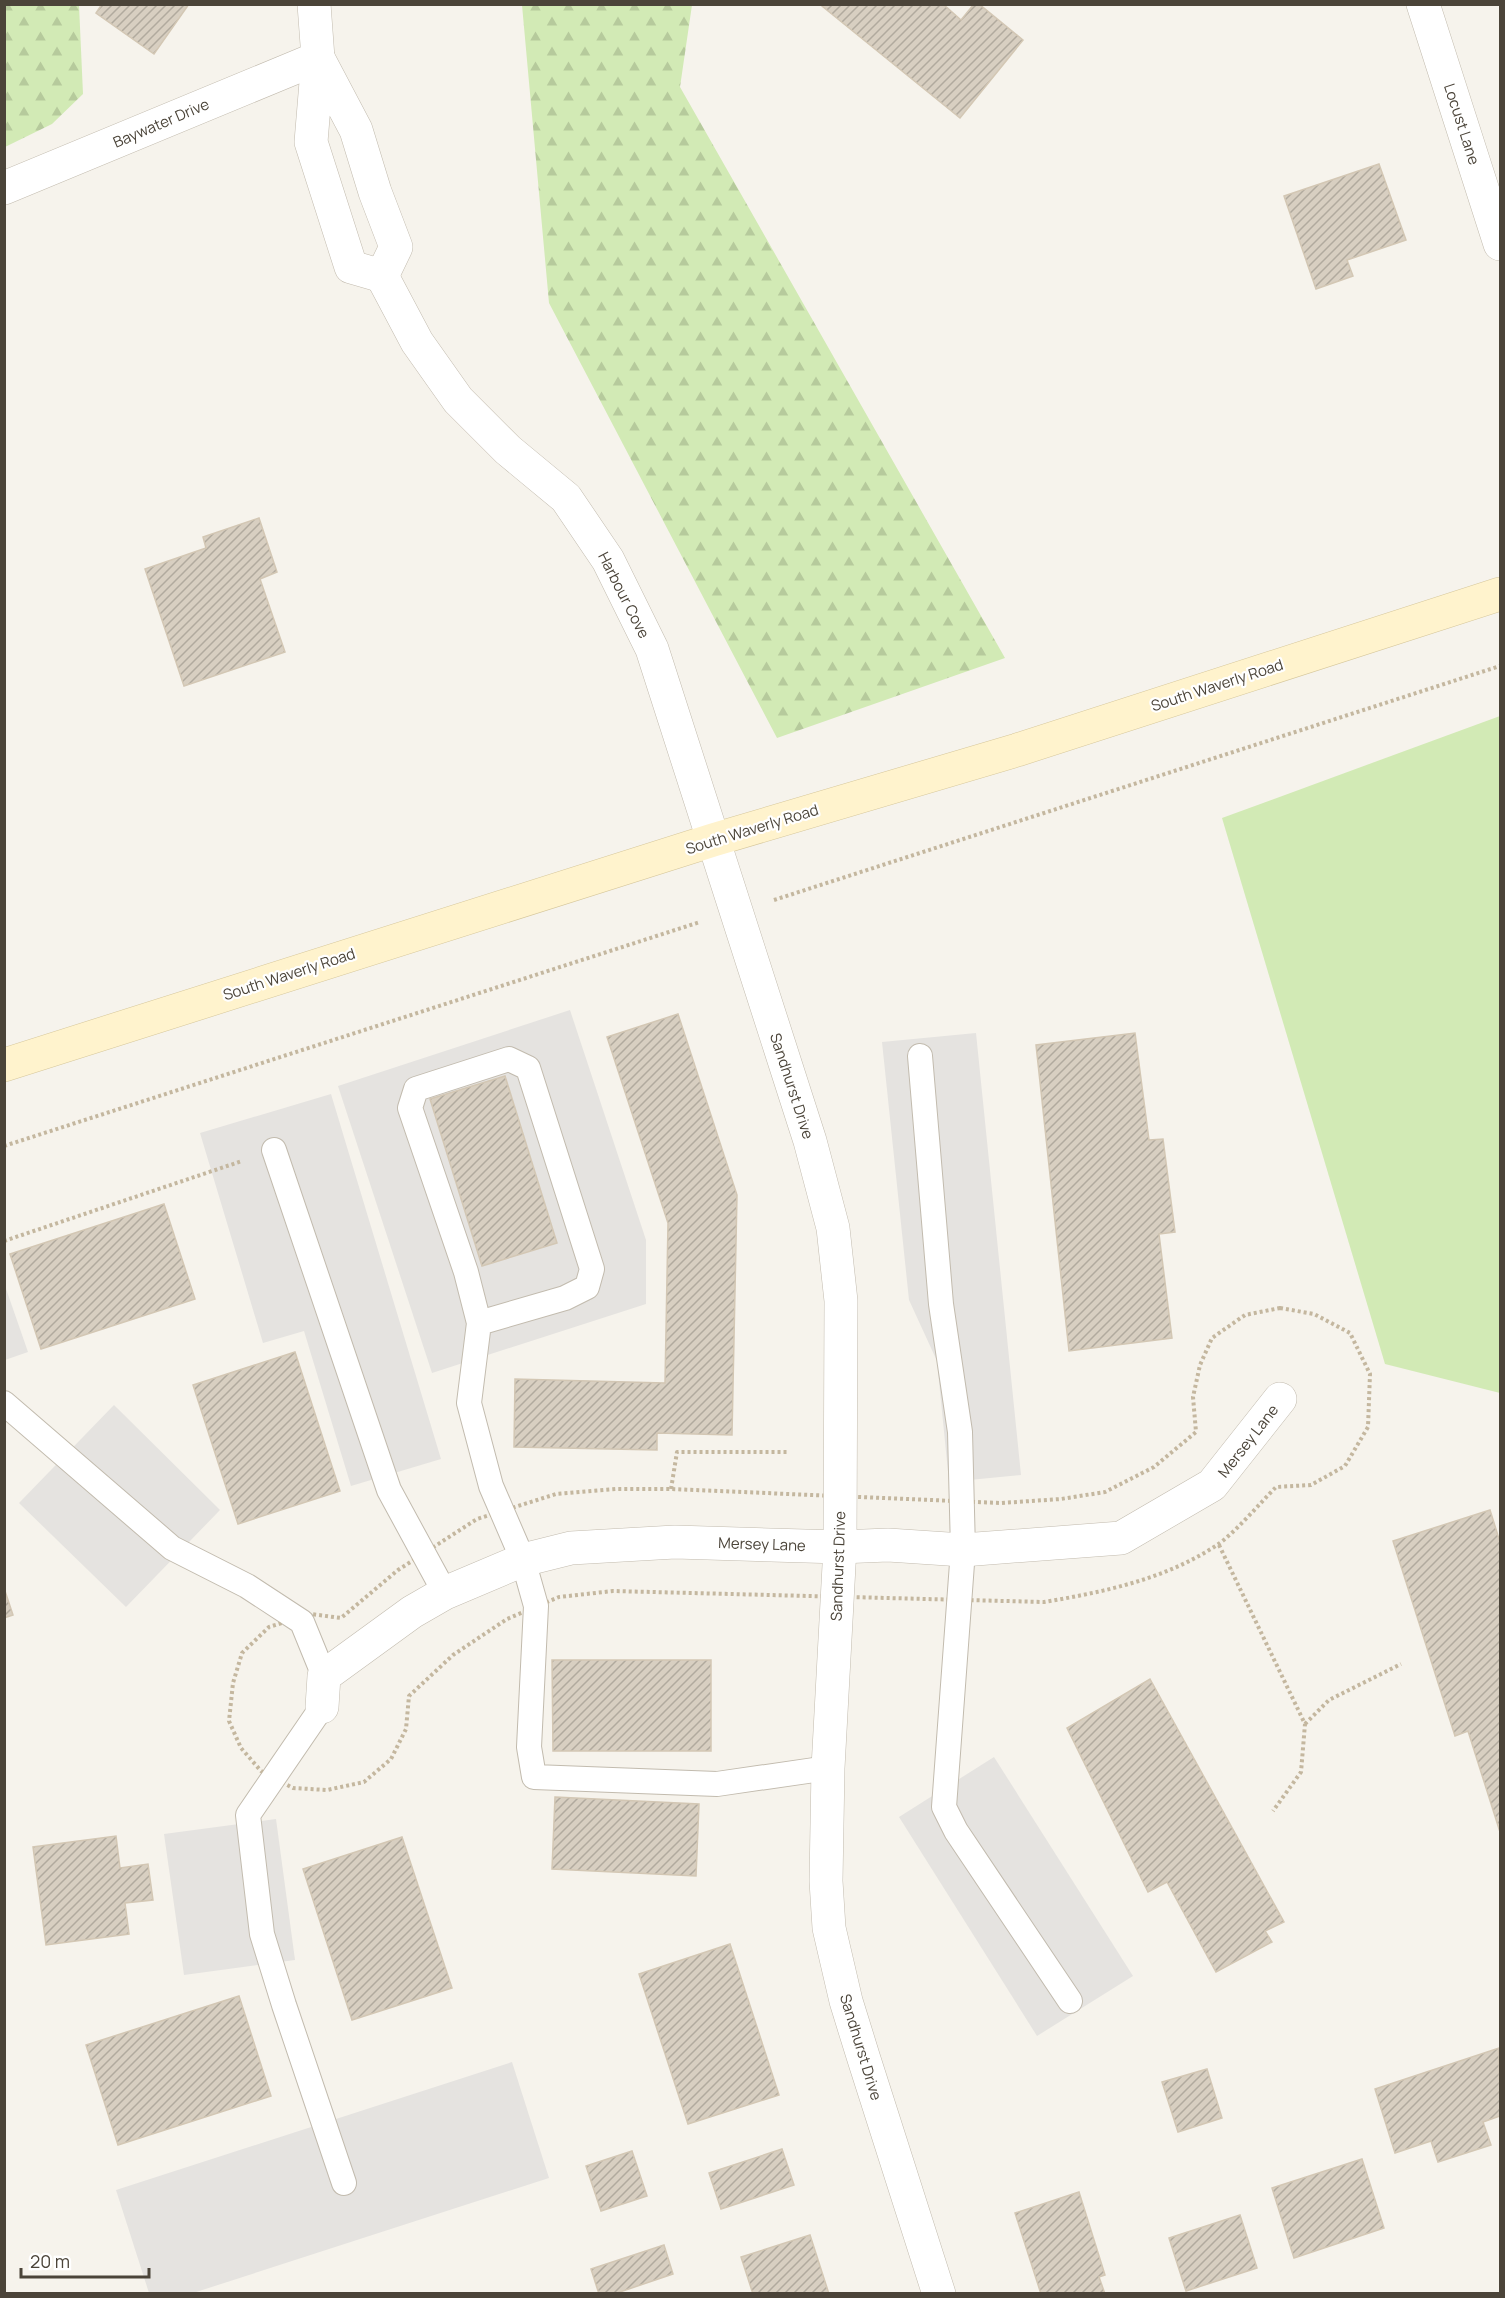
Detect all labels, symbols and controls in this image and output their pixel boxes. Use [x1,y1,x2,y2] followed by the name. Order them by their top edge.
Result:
[1439,81,1485,168] street label: Locust Lane
[110,93,212,153] street label: Baywater Drive
[593,548,655,642] street label: Harbour Cove
[1148,654,1286,716] street label: South Waverly Road
[683,799,821,859] street label: South Waverly Road
[220,943,358,1005] street label: South Waverly Road
[765,1030,819,1142] street label: Sandhurst Drive
[1213,1400,1283,1482] street label: Mersey Lane
[826,1510,850,1621] street label: Sandhurst Drive
[718,1532,806,1556] street label: Mersey Lane
[835,1991,887,2103] street label: Sandhurst Drive
[21,2241,148,2279] scale bar
[30,2249,70,2273] text: 20 m

